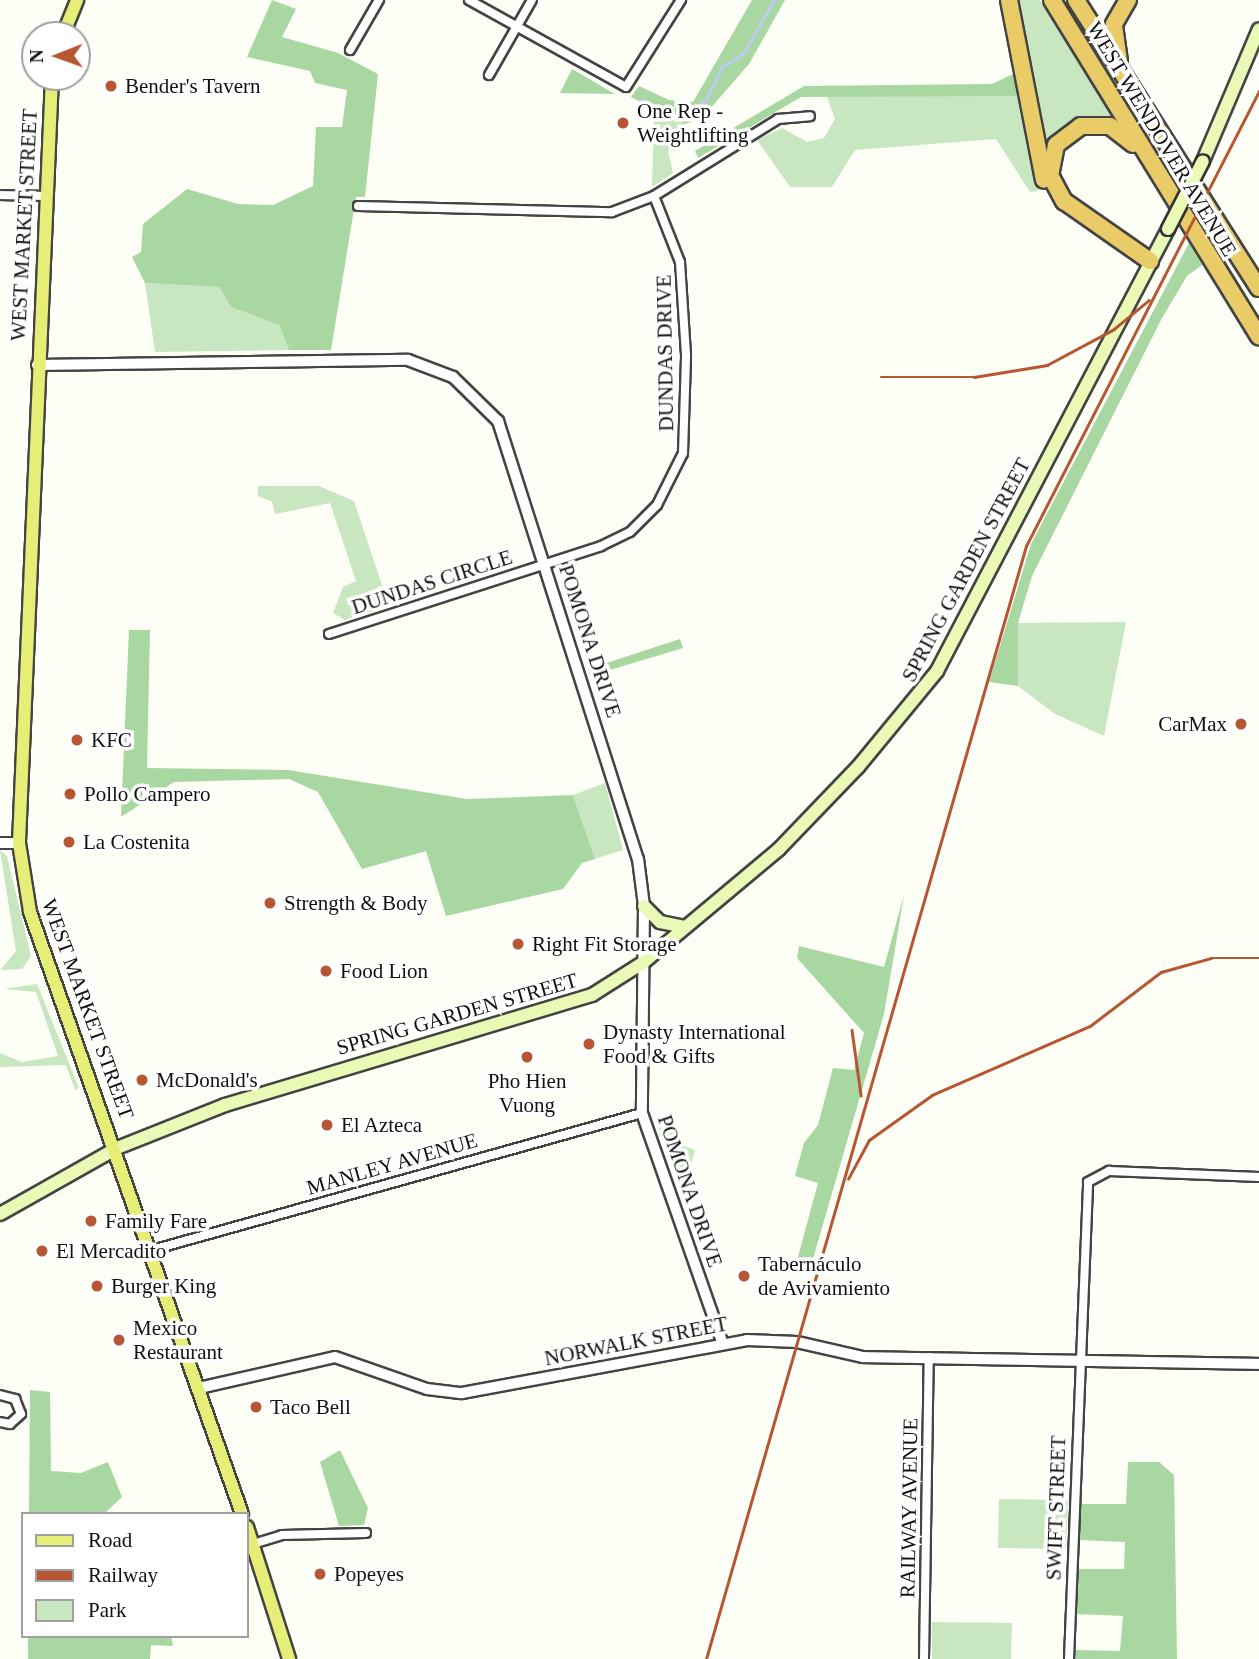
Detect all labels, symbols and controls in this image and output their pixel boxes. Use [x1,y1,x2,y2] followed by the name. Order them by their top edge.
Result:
[1081,16,1243,262] street label: WEST WENDOVER AVENUE
[21,21,91,91] north arrow
[26,49,47,63] text: N
[125,73,261,99] place label: Bender's Tavern
[103,78,119,94] marker: Bender's Tavern
[637,98,748,148] place label: One Rep - Weightlifting
[5,108,43,342] street label: WEST MARKET STREET
[615,115,631,131] marker: One Rep - Weightlifting
[651,274,679,432] street label: DUNDAS DRIVE
[896,454,1036,686] street label: SPRING GARDEN STREET
[348,544,516,620] street label: DUNDAS CIRCLE
[553,561,627,721] street label: POMONA DRIVE
[1158,711,1227,737] place label: CarMax
[1233,716,1249,732] marker: CarMax
[91,727,132,753] place label: KFC
[69,732,85,748] marker: KFC
[84,781,211,807] place label: Pollo Campero
[62,786,78,802] marker: Pollo Campero
[83,829,190,855] place label: La Costenita
[61,834,77,850] marker: La Costenita
[284,890,428,916] place label: Strength & Body
[36,895,140,1123] street label: WEST MARKET STREET
[262,895,278,911] marker: Strength & Body
[532,931,677,957] place label: Right Fit Storage
[510,936,526,952] marker: Right Fit Storage
[340,958,428,984] place label: Food Lion
[318,963,334,979] marker: Food Lion
[334,967,580,1061] street label: SPRING GARDEN STREET
[603,1019,786,1069] place label: Dynasty International Food & Gifts
[581,1036,597,1052] marker: Dynasty International Food & Gifts
[519,1049,535,1065] marker: Pho Hien Vuong
[156,1067,258,1093] place label: McDonald's
[488,1068,566,1118] place label: Pho Hien Vuong
[134,1072,150,1088] marker: McDonald's
[652,1111,728,1271] street label: POMONA DRIVE
[341,1112,423,1138] place label: El Azteca
[319,1117,335,1133] marker: El Azteca
[303,1127,481,1201] street label: MANLEY AVENUE
[105,1208,207,1234] place label: Family Fare
[83,1213,99,1229] marker: Family Fare
[56,1238,166,1264] place label: El Mercadito
[34,1243,50,1259] marker: El Mercadito
[758,1251,891,1301] place label: Tabernáculo de Avivamiento
[736,1268,752,1284] marker: Tabernáculo de Avivamiento
[111,1273,216,1299] place label: Burger King
[89,1278,105,1294] marker: Burger King
[542,1311,730,1371] street label: NORWALK STREET
[133,1315,223,1365] place label: Mexico Restaurant
[111,1332,127,1348] marker: Mexico Restaurant
[270,1394,351,1420] place label: Taco Bell
[248,1399,264,1415] marker: Taco Bell
[895,1417,923,1599] street label: RAILWAY AVENUE
[1041,1435,1071,1581] street label: SWIFT STREET
[21,1512,248,1638] legend
[88,1528,132,1552] text: Road
[334,1561,404,1587] place label: Popeyes
[88,1563,158,1587] text: Railway
[312,1566,328,1582] marker: Popeyes
[88,1598,127,1622] text: Park

